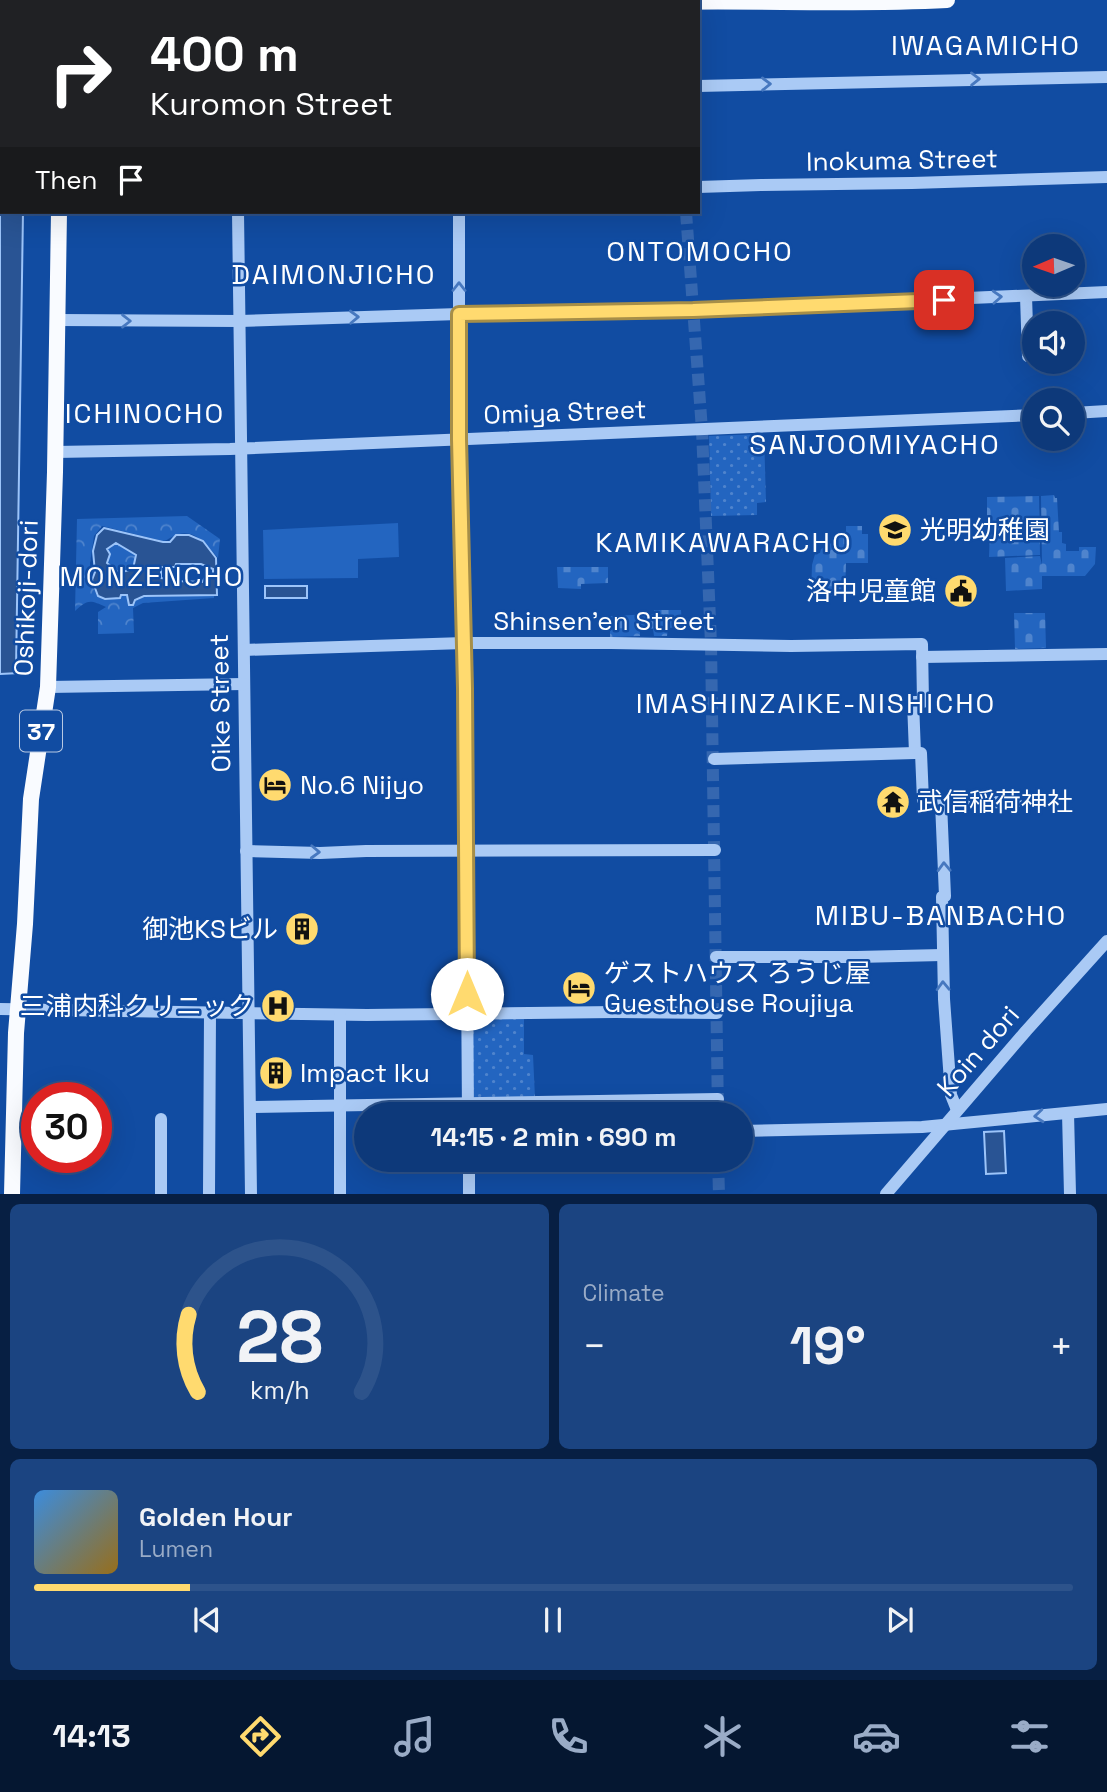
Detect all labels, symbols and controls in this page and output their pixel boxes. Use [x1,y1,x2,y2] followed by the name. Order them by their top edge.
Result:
[150,23,299,85] text: 400 m
[891,27,1081,63] district label: IWAGAMICHO
[35,28,126,119] icon: right
[970,72,981,87] one-way arrow
[761,77,772,92] one-way arrow
[150,84,393,124] text: Kuromon Street
[806,141,998,179] street label: Inokuma Street
[112,161,150,199] icon: arrive
[35,163,98,197] text: Then
[606,233,794,269] district label: ONTOMOCHO
[1022,234,1085,298] north arrow
[1022,234,1085,451] map controls
[232,256,436,292] district label: DAIMONJICHO
[914,270,974,330] pin
[451,281,467,292] one-way arrow
[925,281,963,319] icon: arrive
[992,290,1003,305] one-way arrow
[348,310,359,325] one-way arrow
[1022,311,1085,374] button: sound
[121,313,132,329] one-way arrow
[1022,388,1085,451] button: search
[483,392,647,432] street label: Omiya Street
[65,395,225,431] district label: ICHINOCHO
[749,426,1001,462] district label: SANJOOMIYACHO
[876,511,914,549] school or university icon: 光明幼稚園
[920,513,1050,547] place label: 光明幼稚園
[6,519,46,677] street label: Oshikoji-dori
[595,524,853,560] district label: KAMIKAWARACHO
[59,558,245,594] district label: MONZENCHO
[942,572,980,610] public building icon: 洛中児童館
[806,574,936,608] place label: 洛中児童館
[493,604,715,638] street label: Shinsen'en Street
[202,633,238,773] street label: Oike Street
[636,685,996,721] district label: IMASHINZAIKE-NISHICHO
[20,710,62,752] road number: 37
[256,766,294,804] hotel icon: No.6 Nijyo
[300,768,424,802] place label: No.6 Nijyo
[874,783,912,821] temple icon: 武信稲荷神社
[917,785,1073,819] place label: 武信稲荷神社
[309,844,320,859] one-way arrow
[936,861,952,871] one-way arrow
[815,897,1067,933] district label: MIBU-BANBACHO
[283,910,321,948] building icon: 御池KSビル
[142,912,278,946] place label: 御池KSビル
[604,956,871,1020] place label: ゲストハウス ろうじ屋 Guesthouse Roujiya
[430,957,504,1031] position arrow
[560,969,598,1007] hotel icon: ゲストハウス ろうじ屋 Guesthouse Roujiya
[936,980,951,991] one-way arrow
[259,987,297,1025] hospital icon: 三浦内科クリニック
[20,989,254,1023] place label: 三浦内科クリニック
[929,999,1027,1103] street label: Koin dori
[257,1054,295,1092] building icon: Impact Iku
[300,1056,430,1090] place label: Impact Iku
[21,1082,112,1173] speed limit sign: 30
[1033,1108,1044,1123] one-way arrow
[430,1120,677,1154] text: 14:15 · 2 min · 690 m
[583,1278,665,1308] text: Climate
[236,1291,323,1384] text: 28
[790,1313,866,1379] text: 19°
[583,1322,606,1370] text: −
[1049,1322,1073,1370] text: +
[249,1374,309,1406] text: km/h
[139,1500,293,1534] text: Golden Hour
[139,1534,213,1564] text: Lumen
[188,1601,226,1639] icon: previous
[534,1601,572,1639] icon: pause
[881,1601,919,1639] icon: next
[236,1712,285,1761] icon: directions
[390,1712,439,1761] icon: music
[544,1712,593,1761] icon: phone
[698,1712,747,1761] icon: climate
[852,1712,901,1761] icon: car
[1005,1712,1054,1761] icon: filters
[52,1716,131,1756] text: 14:13

